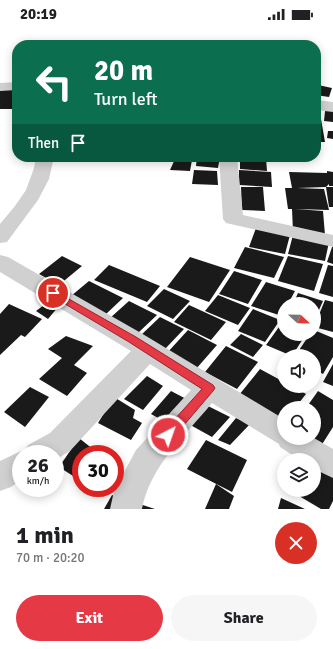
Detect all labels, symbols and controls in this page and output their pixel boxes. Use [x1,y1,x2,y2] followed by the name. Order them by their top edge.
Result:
[20,5,57,23] text: 20:19
[94,54,153,88] text: 20 m
[28,56,80,108] icon: left
[94,88,157,110] text: Turn left
[67,132,89,154] icon: arrive
[28,134,59,152] text: Then
[36,276,70,310] pin
[42,282,64,304] icon: arrive
[277,297,321,341] north arrow
[277,297,321,497] map controls
[277,349,321,393] button: sound
[277,401,321,445] button: search
[147,414,189,456] position arrow
[72,445,124,497] speed limit sign: 30
[27,453,49,478] text: 26
[277,453,321,497] button: layers
[27,475,49,487] text: km/h
[16,520,74,550] text: 1 min
[275,522,317,564] button: close
[16,550,85,566] text: 70 m · 20:20
[16,595,163,641] button: Exit
[171,595,317,641] button: Share

